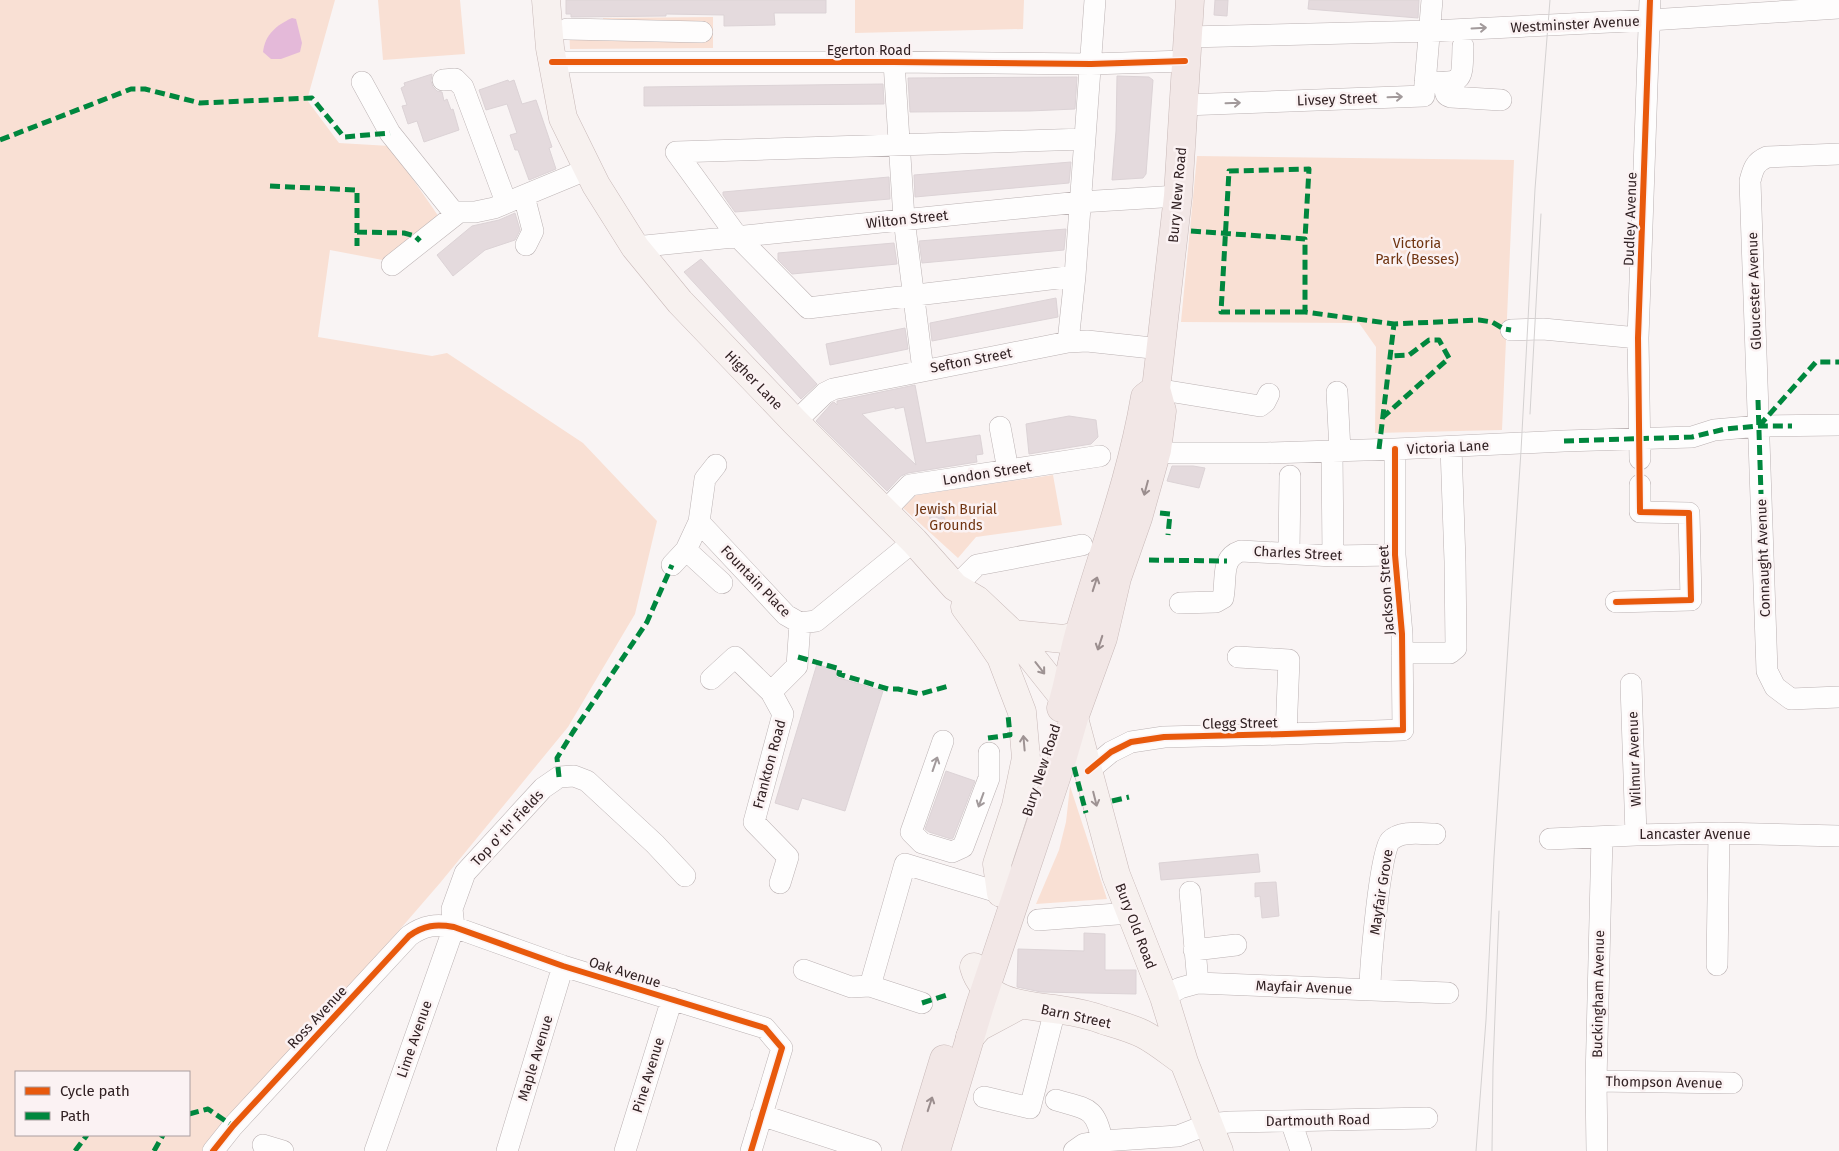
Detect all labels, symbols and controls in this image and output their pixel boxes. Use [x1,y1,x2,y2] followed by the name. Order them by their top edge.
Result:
[1510,13,1640,36] street label: Westminster Avenue
[1471,24,1487,33] one-way arrow
[827,42,911,59] street label: Egerton Road
[1297,90,1378,109] street label: Livsey Street
[1387,93,1403,102] one-way arrow
[1224,98,1240,108] one-way arrow
[1165,147,1190,244] street label: Bury New Road
[1620,172,1641,266] street label: Dudley Avenue
[865,207,950,232] street label: Wilton Street
[1744,232,1765,350] street label: Gloucester Avenue
[1375,235,1459,268] park label: Victoria Park (Besses)
[929,344,1014,377] street label: Sefton Street
[721,347,786,414] street label: Higher Lane
[1406,437,1490,458] street label: Victoria Lane
[942,458,1034,489] street label: London Street
[1141,479,1151,495] one-way arrow
[1753,498,1774,618] street label: Connaught Avenue
[915,501,997,534] park label: Jewish Burial Grounds
[717,542,794,621] street label: Fountain Place
[1253,543,1344,564] street label: Charles Street
[1375,543,1398,636] street label: Jackson Street
[1091,576,1101,592] one-way arrow
[1095,635,1105,651] one-way arrow
[1035,661,1045,675] one-way arrow
[1624,711,1645,807] street label: Wilmur Avenue
[1202,714,1279,733] street label: Clegg Street
[749,718,790,811] street label: Frankton Road
[1019,722,1064,818] street label: Bury New Road
[1020,735,1029,751] one-way arrow
[931,757,940,773] one-way arrow
[468,786,547,870] street label: Top o' th' Fields
[1091,791,1100,807] one-way arrow
[976,792,985,808] one-way arrow
[1639,826,1751,843] street label: Lancaster Avenue
[1366,848,1397,936] street label: Mayfair Grove
[1111,881,1160,972] street label: Bury Old Road
[1589,930,1608,1058] street label: Buckingham Avenue
[587,953,663,991] street label: Oak Avenue
[1255,977,1353,998] street label: Mayfair Avenue
[284,982,351,1052] street label: Ross Avenue
[393,998,436,1080] street label: Lime Avenue
[1039,1001,1114,1032] street label: Barn Street
[514,1013,557,1103] street label: Maple Avenue
[629,1035,668,1115] street label: Pine Avenue
[15,1071,190,1136] legend
[1605,1073,1723,1092] street label: Thompson Avenue
[60,1082,130,1100] text: Cycle path
[925,1097,935,1113] one-way arrow
[60,1107,90,1125] text: Path
[1266,1111,1370,1130] street label: Dartmouth Road

